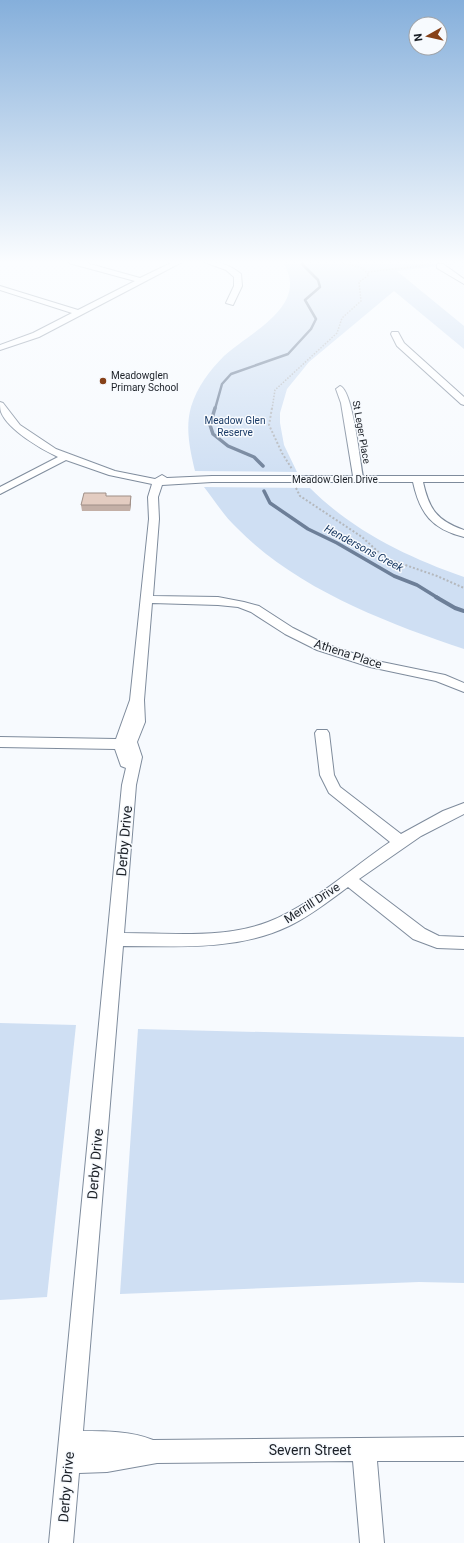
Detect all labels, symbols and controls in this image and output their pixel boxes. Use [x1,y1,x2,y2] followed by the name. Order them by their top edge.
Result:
[408,16,448,56] north arrow
[412,32,426,42] text: N
[111,370,179,393] place label: Meadowglen Primary School
[98,376,108,386] marker: Meadowglen Primary School
[351,400,372,465] street label: St Leger Place
[205,415,265,438] park label: Meadow Glen Reserve
[292,474,378,485] street label: Meadow Glen Drive
[322,522,406,575] water label: Hendersons Creek
[312,636,384,672] street label: Athena Place
[113,805,135,877] street label: Derby Drive
[281,880,343,926] street label: Merrill Drive
[84,1128,106,1200] street label: Derby Drive
[269,1442,352,1458] street label: Severn Street
[55,1451,77,1523] street label: Derby Drive

